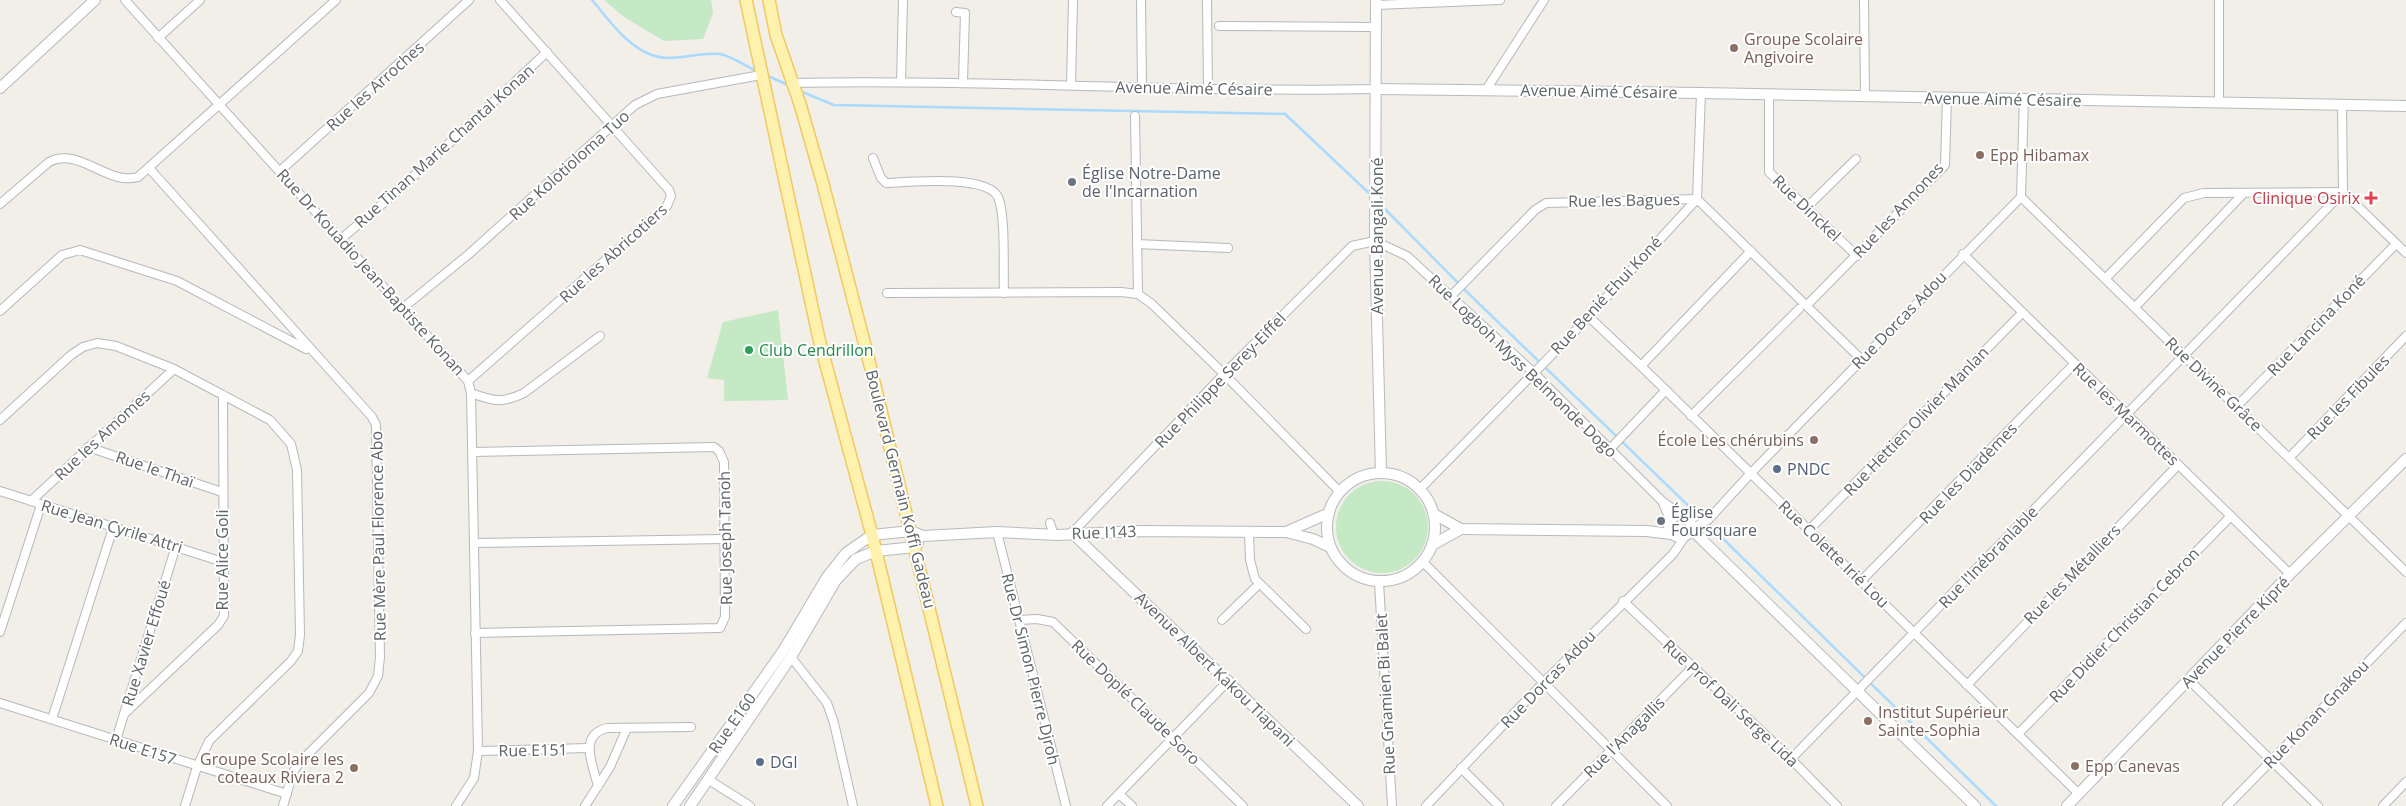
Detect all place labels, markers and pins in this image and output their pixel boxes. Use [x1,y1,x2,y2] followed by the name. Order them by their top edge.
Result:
[1744,28,1863,68] place label: Groupe Scolaire Angivoire
[1728,42,1740,54] marker: Groupe Scolaire Angivoire
[1990,144,2090,166] place label: Epp Hibamax
[1974,149,1986,161] marker: Epp Hibamax
[1082,162,1221,202] place label: Église Notre-Dame de l'Incarnation
[1066,176,1078,188] marker: Église Notre-Dame de l'Incarnation
[2252,187,2361,209] place label: Clinique Osirix
[2364,191,2378,205] marker: Clinique Osirix
[759,339,874,361] place label: Club Cendrillon
[743,344,755,356] marker: Club Cendrillon
[1657,429,1804,451] place label: École Les chérubins
[1808,434,1820,446] marker: École Les chérubins
[1787,458,1830,480] place label: PNDC
[1771,463,1783,475] marker: PNDC
[1671,501,1757,541] place label: Église Foursquare
[1655,515,1667,527] marker: Église Foursquare
[1878,701,2009,741] place label: Institut Supérieur Sainte-Sophia
[1862,715,1874,727] marker: Institut Supérieur Sainte-Sophia
[200,748,344,788] place label: Groupe Scolaire les coteaux Riviera 2
[770,751,798,773] place label: DGI
[2085,755,2180,777] place label: Epp Canevas
[754,756,766,768] marker: DGI
[2069,760,2081,772] marker: Epp Canevas
[348,762,360,774] marker: Groupe Scolaire les coteaux Riviera 2

